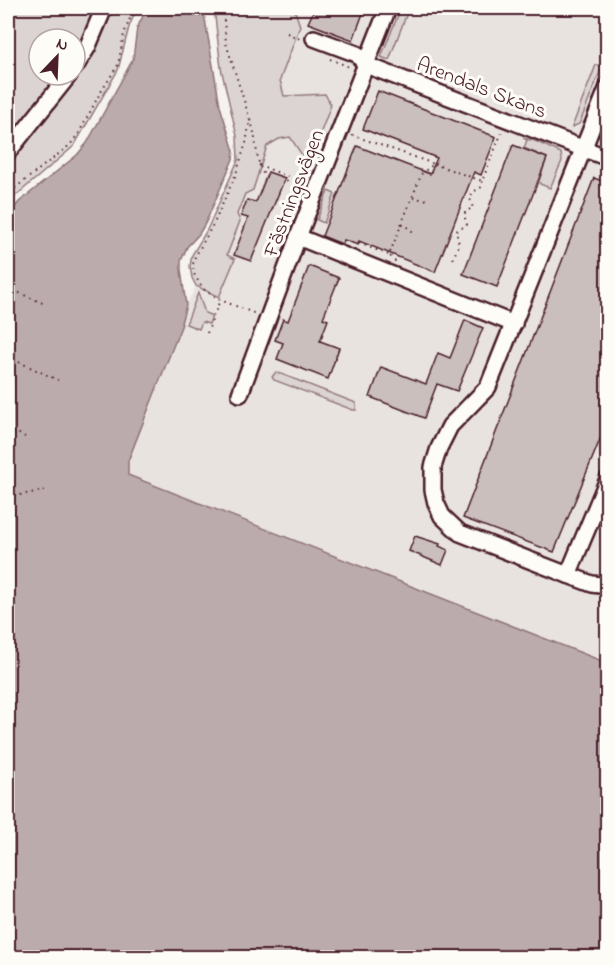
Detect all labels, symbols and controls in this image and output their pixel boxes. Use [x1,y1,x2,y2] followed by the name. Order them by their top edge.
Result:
[27,27,87,87] north arrow
[52,32,72,58] text: N
[412,50,551,127] street label: Arendals Skans
[256,126,335,264] street label: Fästningsvägen

